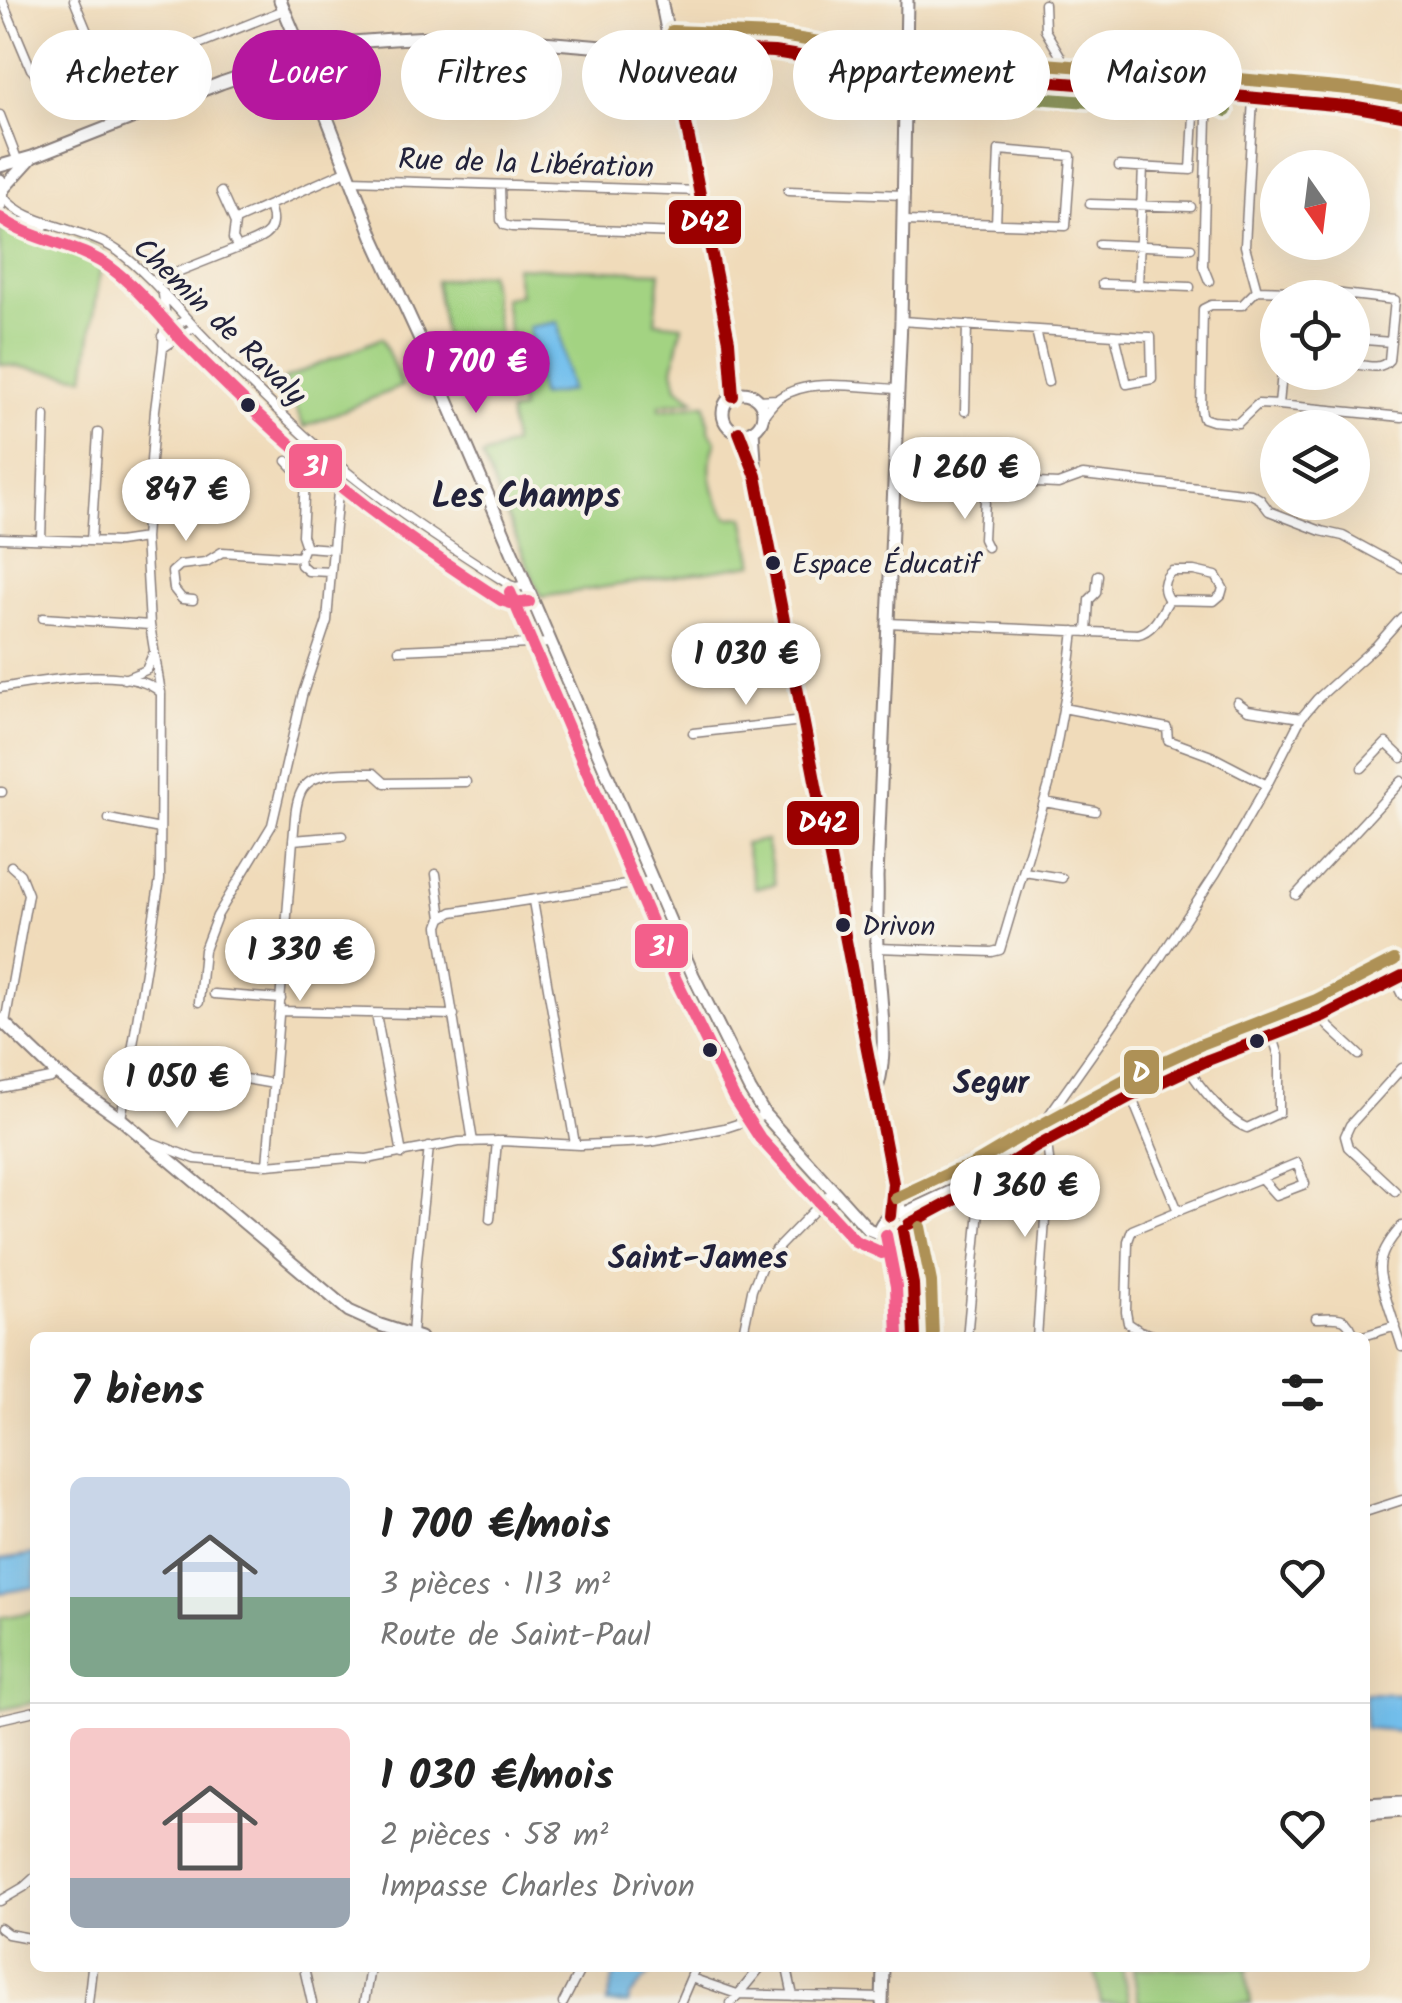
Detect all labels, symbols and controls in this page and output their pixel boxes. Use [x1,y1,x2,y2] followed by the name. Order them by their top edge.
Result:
[30,30,212,120] chip: Acheter
[232,30,381,120] chip: Louer
[401,30,562,120] chip: Filtres
[582,30,773,120] chip: Nouveau
[793,30,1050,120] chip: Appartement
[1070,30,1242,120] chip: Maison
[397,137,655,193] street label: Rue de la Libération
[1260,150,1370,260] north arrow
[1260,150,1370,520] map controls
[667,198,743,246] line badge: D42
[680,201,730,246] text: D42
[120,226,318,419] street label: Chemin de Ravaly
[1260,280,1370,390] button: locate
[384,331,568,416] pin: 1 700 €
[425,338,527,389] text: 1 700 €
[238,395,258,415] unlabelled marker
[1260,410,1370,520] button: layers
[873,437,1057,522] pin: 1 260 €
[287,442,344,490] line badge: 31
[911,444,1019,495] text: 1 260 €
[303,446,328,491] text: 31
[116,459,256,544] pin: 847 €
[144,466,228,517] text: 847 €
[431,470,621,526] district label: Les Champs
[792,543,983,588] place label: Espace Éducatif
[763,553,783,573] marker: Espace Éducatif
[654,623,838,708] pin: 1 030 €
[694,630,798,681] text: 1 030 €
[785,799,861,847] line badge: D42
[798,802,848,847] text: D42
[862,905,935,950] place label: Drivon
[833,915,853,935] marker: Drivon
[208,919,392,1004] pin: 1 330 €
[633,922,690,970] line badge: 31
[247,926,353,977] text: 1 330 €
[649,926,674,971] text: 31
[1247,1031,1267,1051] unlabelled marker
[700,1040,720,1060] unlabelled marker
[85,1046,269,1131] pin: 1 050 €
[1122,1048,1161,1096] line badge: D
[1132,1052,1150,1097] text: D
[125,1053,229,1104] text: 1 050 €
[953,1059,1030,1110] district label: Segur
[933,1155,1117,1240] pin: 1 360 €
[972,1162,1078,1213] text: 1 360 €
[608,1234,788,1285] district label: Saint-James
[70,1359,204,1426] text: 7 biens
[1275,1365,1330,1420] icon: filters
[380,1493,611,1560] text: 1 700 €/mois
[150,1517,270,1637] icon: home
[1275,1550,1330,1605] icon: heart
[380,1560,610,1611] text: 3 pièces · 113 m²
[380,1611,651,1662] text: Route de Saint-Paul
[380,1744,614,1811] text: 1 030 €/mois
[150,1768,270,1888] icon: home
[1275,1801,1330,1856] icon: heart
[380,1811,608,1862] text: 2 pièces · 58 m²
[380,1862,695,1913] text: Impasse Charles Drivon

